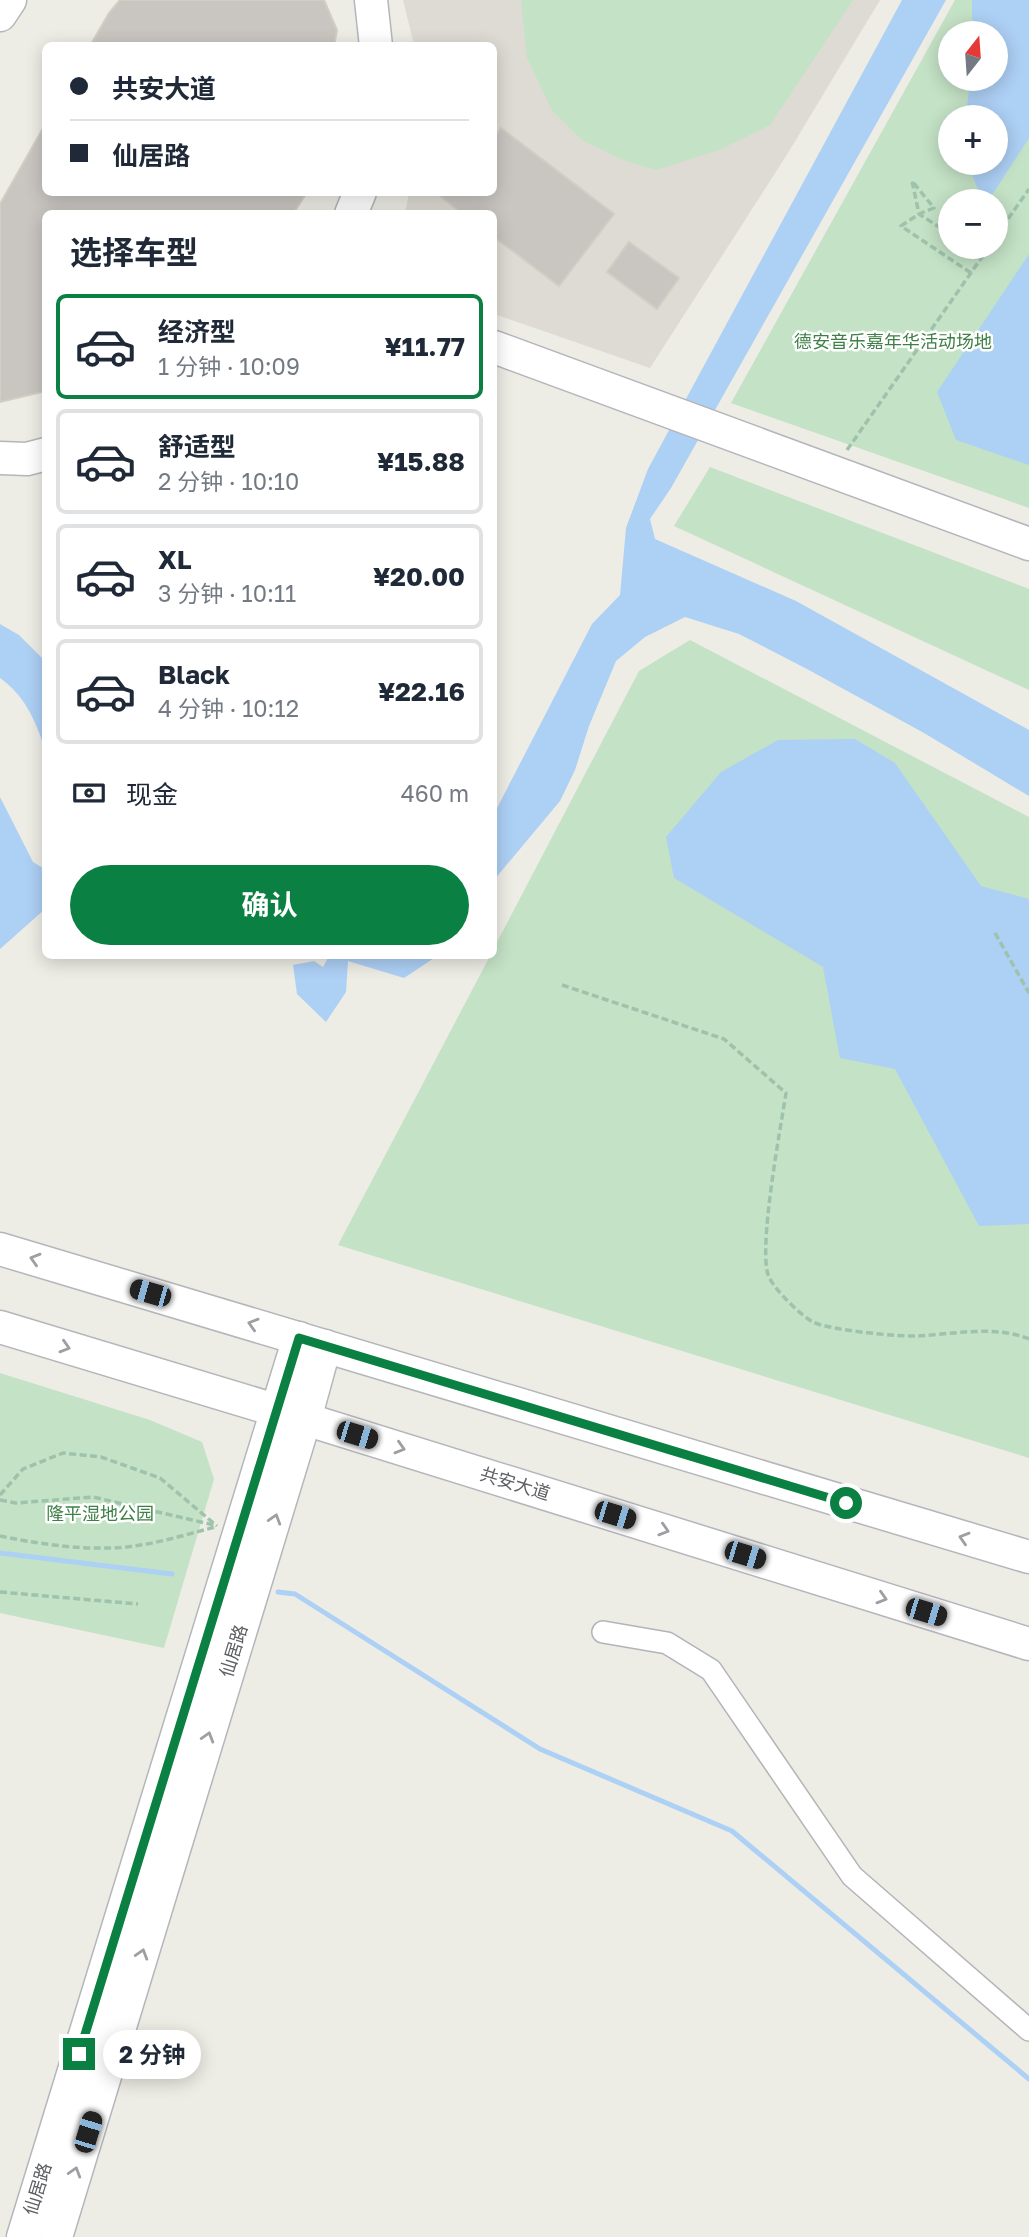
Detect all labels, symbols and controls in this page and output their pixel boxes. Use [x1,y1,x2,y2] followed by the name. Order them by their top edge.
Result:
[938,21,1008,91] north arrow
[938,21,1008,259] map controls
[112,73,216,104] text: 共安大道
[938,105,1008,175] button: +
[112,140,190,171] text: 仙居路
[938,189,1008,259] button: −
[70,233,198,271] text: 选择车型
[74,315,137,378] icon: car
[158,316,236,347] text: 经济型
[794,330,992,352] park label: 德安音乐嘉年华活动场地
[384,331,465,362] text: ¥11.77
[158,352,300,380] text: 1 分钟 · 10:09
[74,430,137,493] icon: car
[158,431,236,462] text: 舒适型
[377,446,465,477] text: ¥15.88
[158,467,299,495] text: 2 分钟 · 10:10
[158,544,192,575] text: XL
[74,545,137,608] icon: car
[373,561,465,592] text: ¥20.00
[158,579,296,607] text: 3 分钟 · 10:11
[158,659,230,690] text: Black
[74,660,137,723] icon: car
[378,676,465,707] text: ¥22.16
[158,694,299,722] text: 4 分钟 · 10:12
[70,774,108,812] icon: cash
[126,779,178,810] text: 现金
[401,779,469,807] text: 460 m
[70,865,469,945] button: 确认
[29,1253,41,1268] one-way arrow
[127,1277,174,1309] car
[247,1318,259,1333] one-way arrow
[59,1339,71,1353] one-way arrow
[334,1419,381,1451] car
[394,1440,406,1455] one-way arrow
[478,1462,553,1504] street label: 共安大道
[830,1487,862,1519] route start
[592,1499,639,1531] car
[46,1502,154,1524] park label: 隆平湿地公园
[266,1513,281,1525] one-way arrow
[658,1522,670,1537] one-way arrow
[958,1531,970,1546] one-way arrow
[722,1539,769,1571] car
[875,1590,887,1604] one-way arrow
[903,1596,950,1628] car
[215,1622,251,1680] street label: 仙居路
[200,1731,215,1743] one-way arrow
[133,1948,148,1960] one-way arrow
[104,2030,202,2078] callout: 2 分钟
[63,2038,95,2070] route end
[119,2040,185,2068] text: 2 分钟
[72,2109,105,2155] car
[19,2160,55,2218] street label: 仙居路
[67,2166,82,2178] one-way arrow

